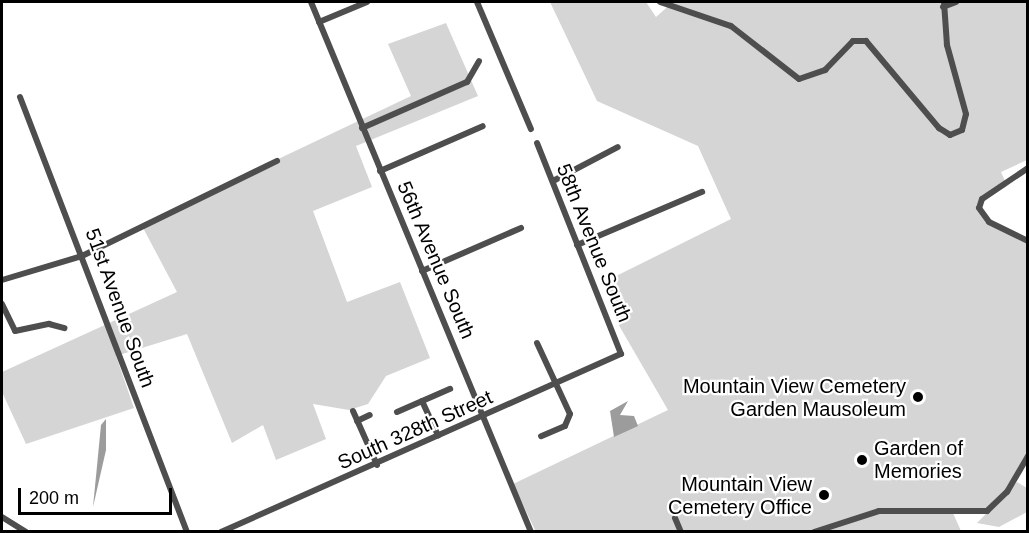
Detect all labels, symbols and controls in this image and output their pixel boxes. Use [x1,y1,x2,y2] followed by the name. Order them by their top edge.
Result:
[551,160,637,326] street label: 58th Avenue South
[392,177,480,343] street label: 56th Avenue South
[80,225,160,391] street label: 51st Avenue South
[683,374,906,421] place label: Mountain View Cemetery Garden Mausoleum
[334,385,496,475] street label: South 328th Street
[911,390,925,404] marker: Mountain View Cemetery Garden Mausoleum
[874,436,963,483] place label: Garden of Memories
[855,453,869,467] marker: Garden of Memories
[668,472,812,519] place label: Mountain View Cemetery Office
[21,476,176,514] scale bar
[29,488,79,508] text: 200 m
[817,488,831,502] marker: Mountain View Cemetery Office

